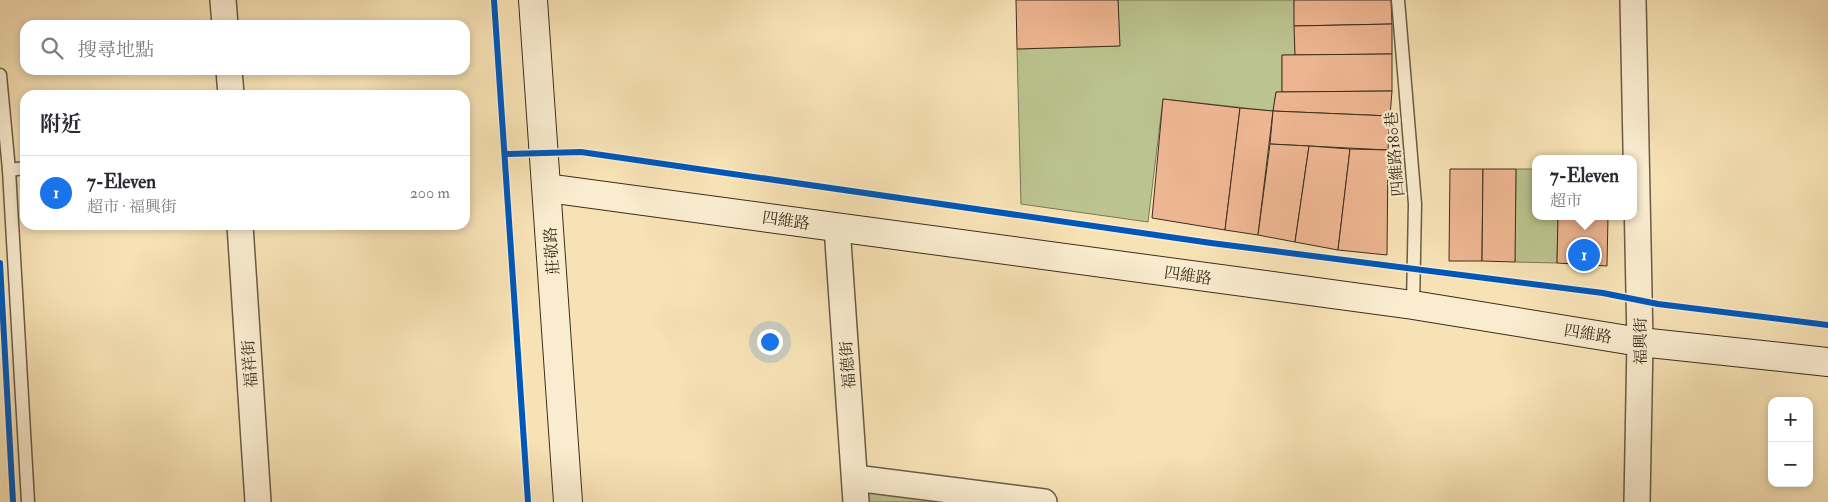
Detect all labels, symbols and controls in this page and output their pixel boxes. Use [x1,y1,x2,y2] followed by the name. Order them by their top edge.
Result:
[20,20,470,75] search box
[38,34,66,62] icon: search
[78,38,154,62] text: 搜尋地點
[1381,110,1409,197] street label: 四維路180巷
[40,111,82,138] text: 附近
[1532,155,1637,220] popup
[1550,164,1619,188] text: 7-Eleven
[87,170,156,194] text: 7-Eleven
[53,183,59,203] text: 1
[410,183,450,203] text: 200 m
[1550,191,1582,211] text: 超市
[87,197,177,217] text: 超市 · 福興街
[761,208,811,234] street label: 四維路
[540,226,564,276] street label: 莊敬路
[1568,236,1600,274] pin: 1
[1163,263,1213,289] street label: 四維路
[1631,317,1651,365] street label: 福興街
[1563,320,1613,348] street label: 四維路
[757,329,783,355] your location
[238,339,262,389] street label: 福祥街
[836,340,860,390] street label: 福德街
[1768,397,1813,487] map controls
[1768,397,1813,442] button: +
[1768,442,1813,487] button: −

